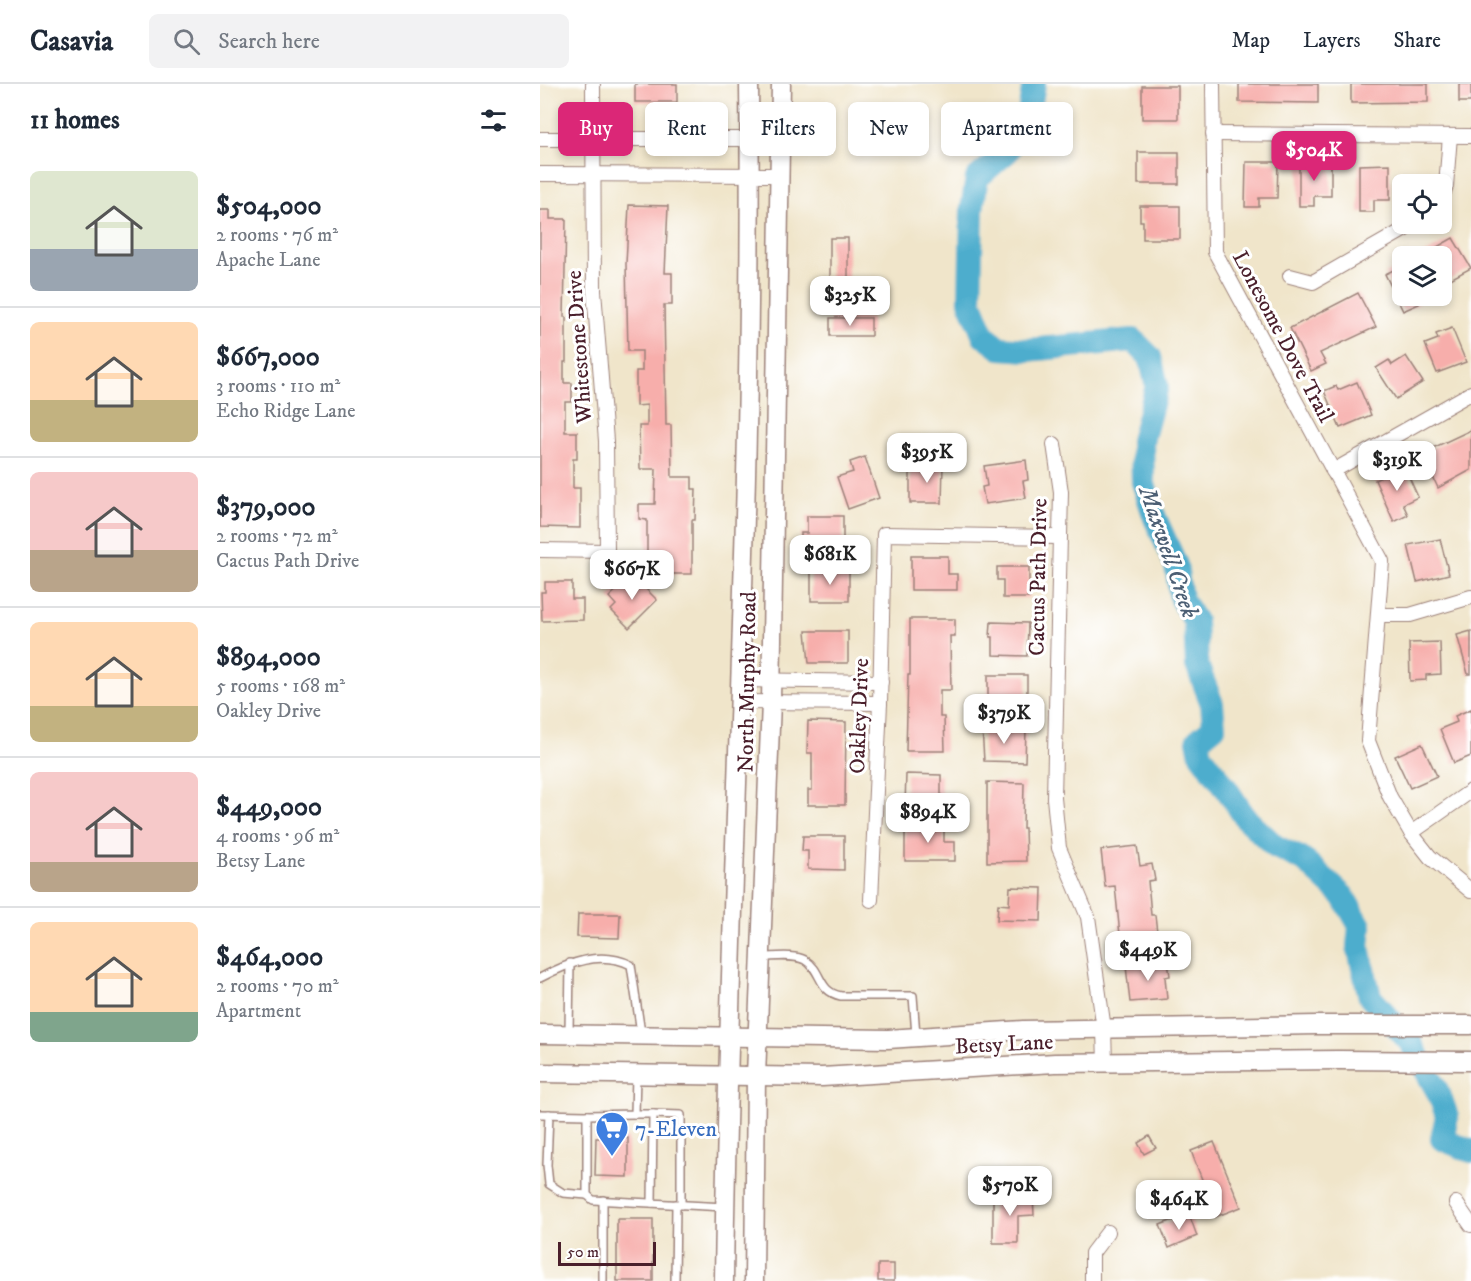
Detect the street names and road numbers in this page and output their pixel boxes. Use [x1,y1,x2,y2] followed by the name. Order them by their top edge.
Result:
[1226,246,1339,427] street label: Lonesome Dove Trail
[561,269,598,425] street label: Whitestone Drive
[1024,498,1053,656] street label: Cactus Path Drive
[732,591,763,773] street label: North Murphy Road
[844,658,875,774] street label: Oakley Drive
[954,1028,1054,1061] street label: Betsy Lane

